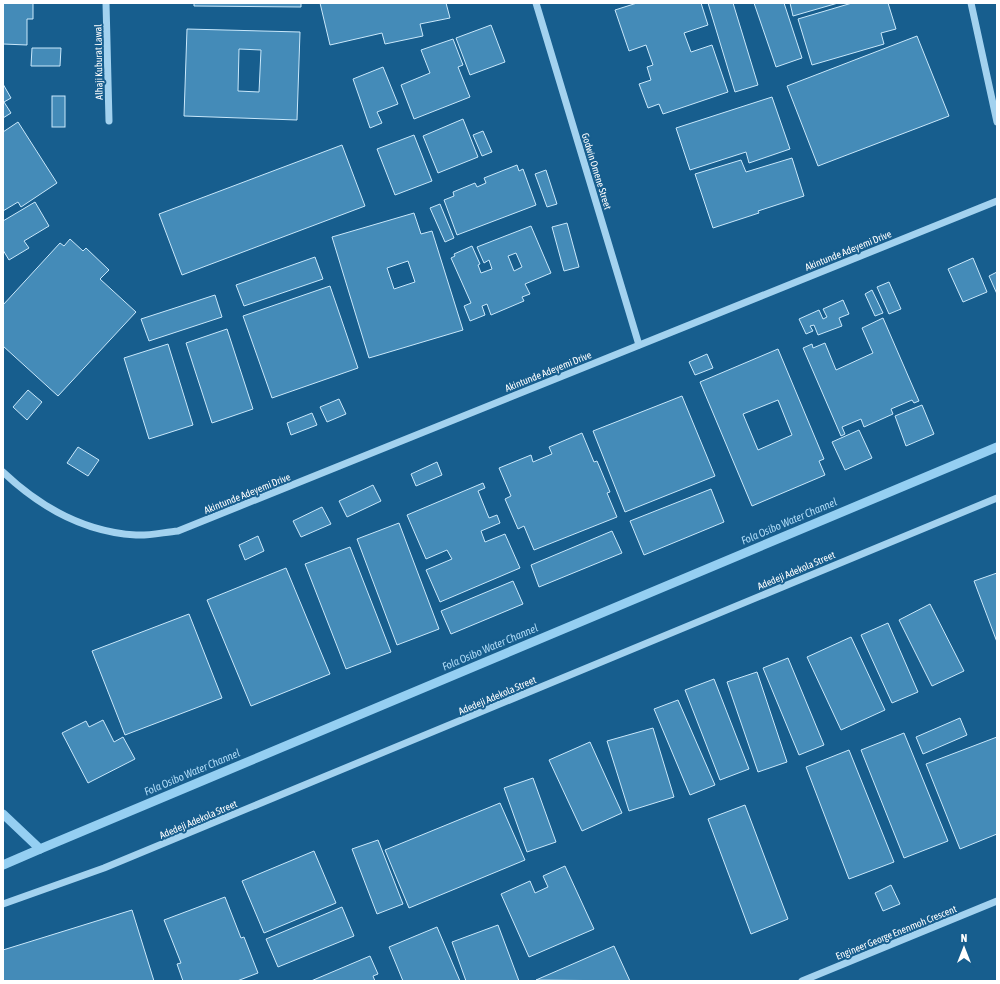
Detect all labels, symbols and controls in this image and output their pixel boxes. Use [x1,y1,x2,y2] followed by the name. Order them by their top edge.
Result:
[92,24,105,100] street label: Alhaji Kuburat Lawal
[580,132,613,211] street label: Godwin Omene Street
[803,228,893,273] street label: Akintunde Adeyemi Drive
[503,349,593,394] street label: Akintunde Adeyemi Drive
[202,471,292,516] street label: Akintunde Adeyemi Drive
[739,495,839,547] water label: Fola Osibo Water Channel
[756,549,837,592] street label: Adedeji Adekola Street
[440,621,540,673] water label: Fola Osibo Water Channel
[457,674,538,717] street label: Adedeji Adekola Street
[142,746,242,798] water label: Fola Osibo Water Channel
[158,798,239,841] street label: Adedeji Adekola Street
[834,903,958,962] street label: Engineer George Enenmoh Crescent
[944,928,984,968] north arrow
[961,932,967,944] text: N

